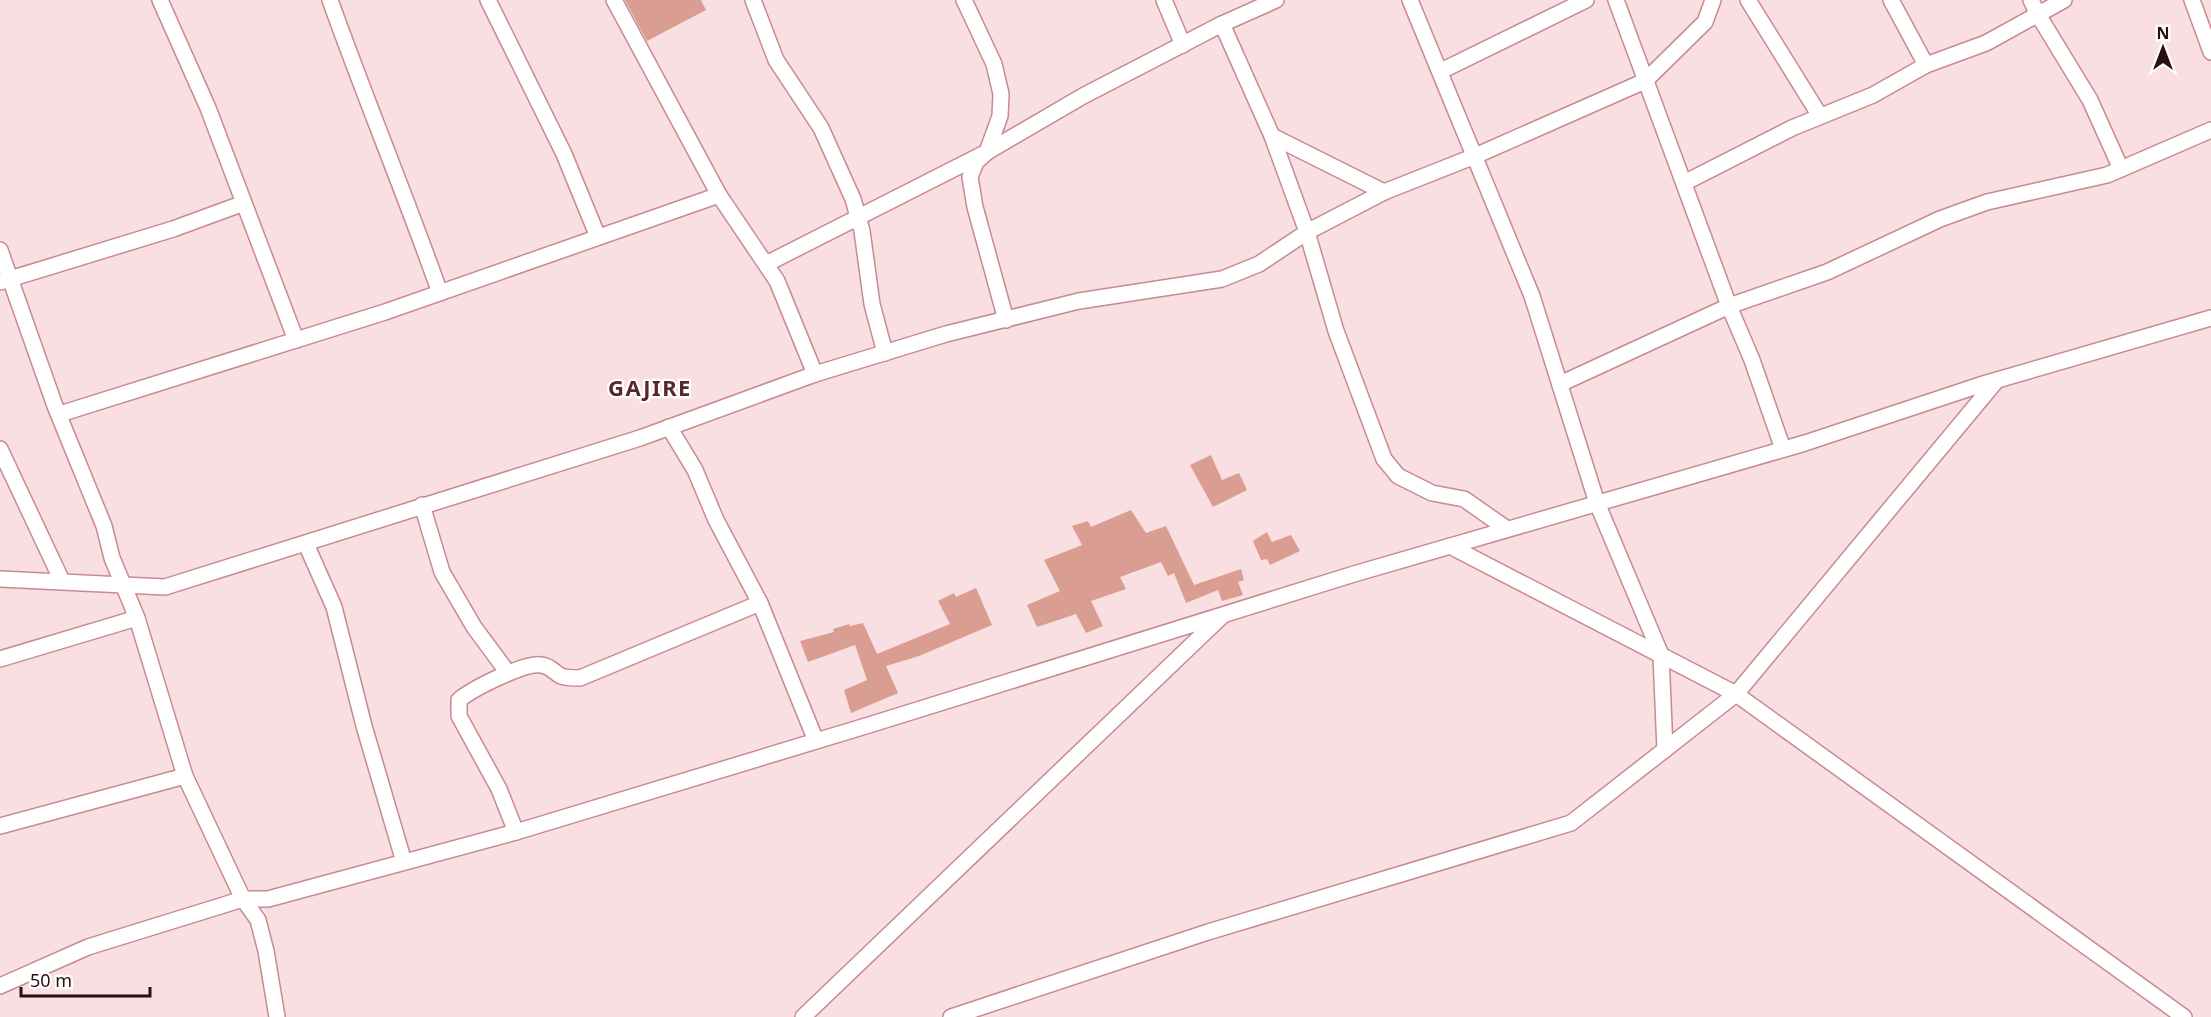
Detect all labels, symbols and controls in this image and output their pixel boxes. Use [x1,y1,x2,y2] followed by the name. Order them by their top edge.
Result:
[2133,18,2193,78] north arrow
[2156,22,2170,44] text: N
[608,372,692,402] district label: GAJIRE
[21,960,150,998] scale bar
[30,968,72,992] text: 50 m

